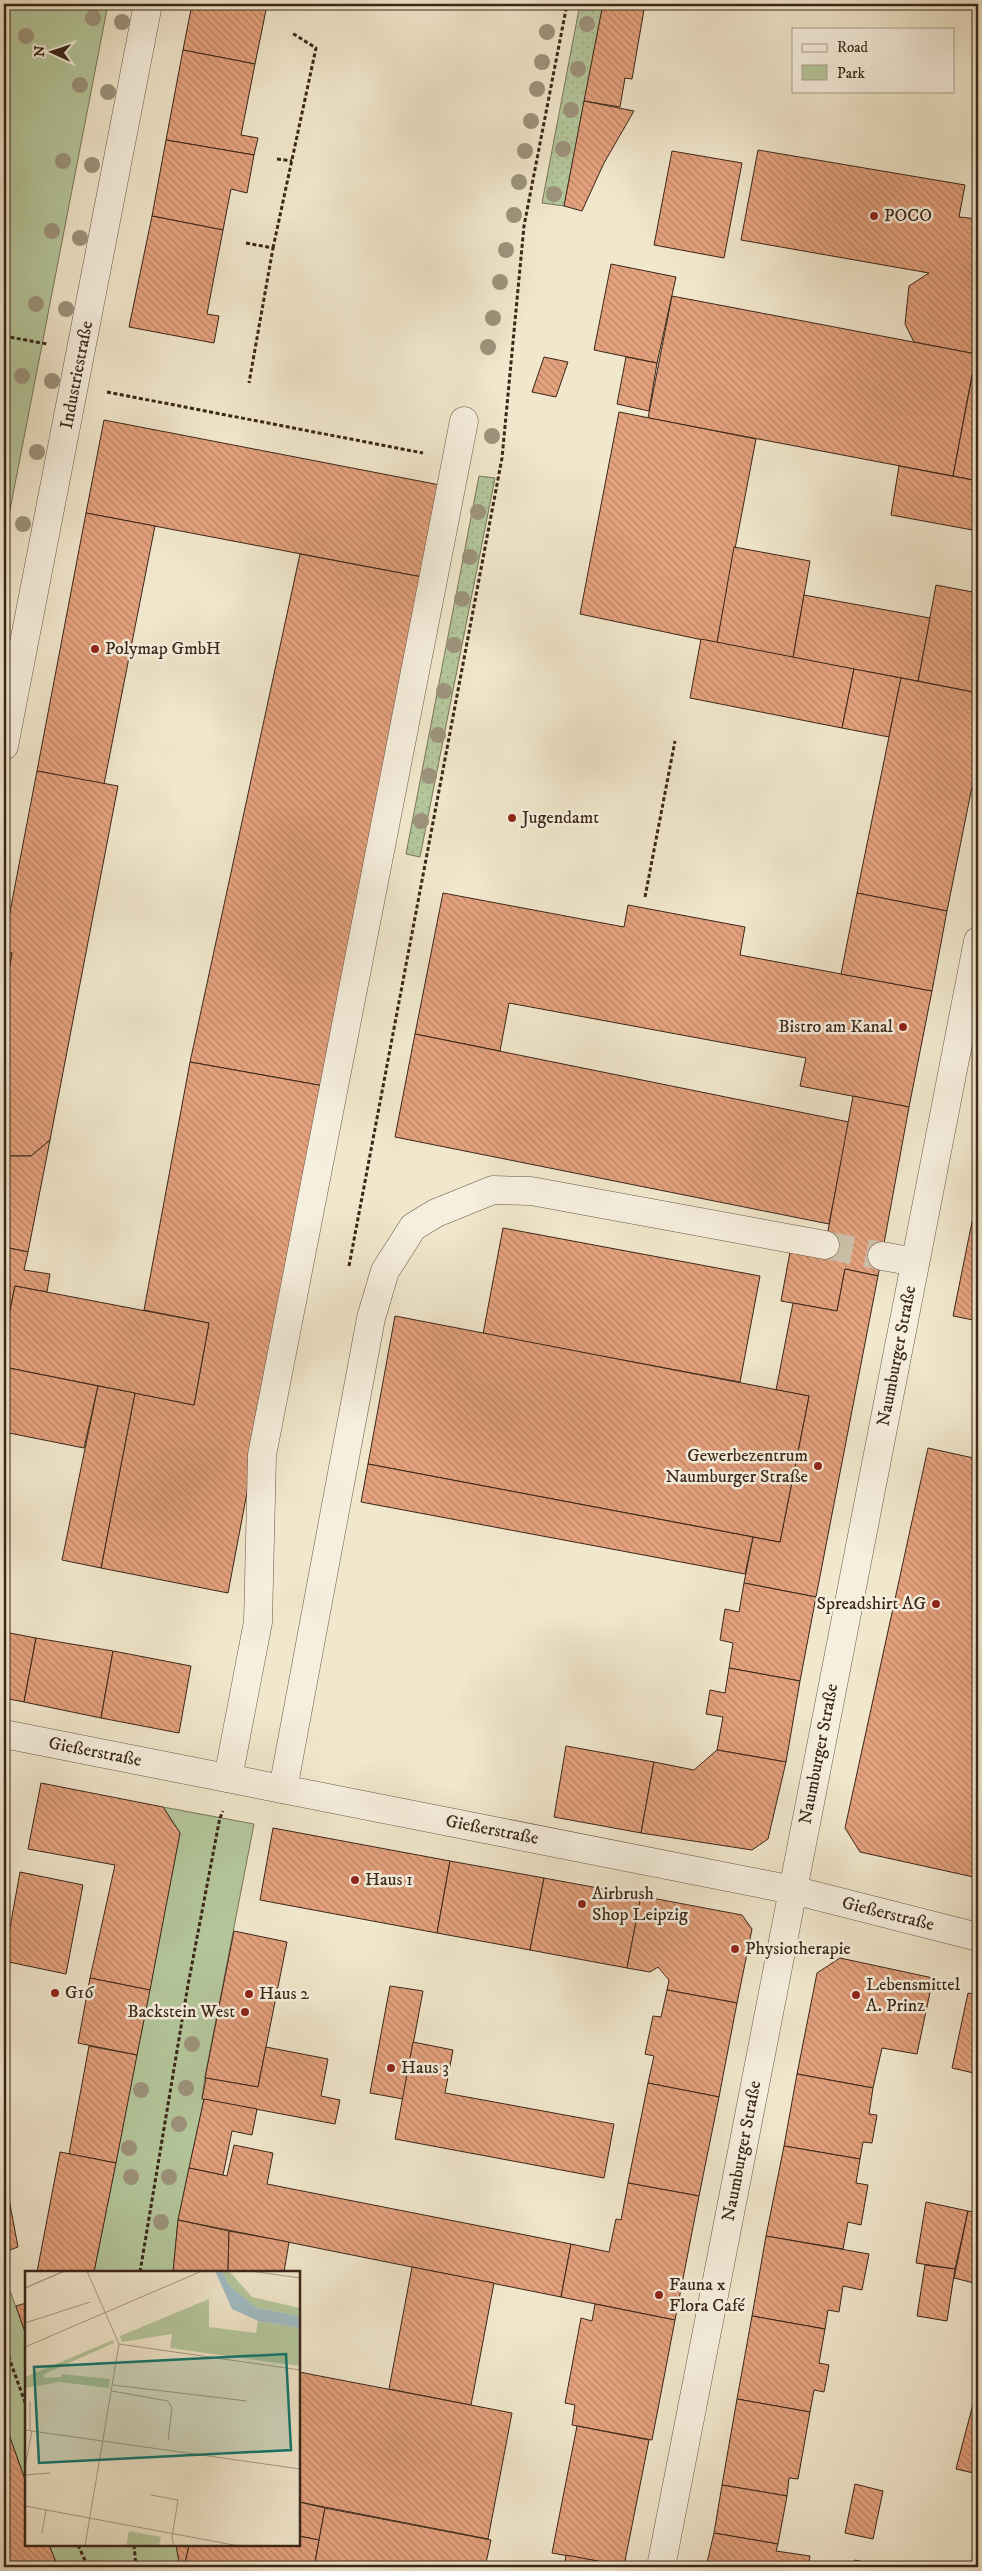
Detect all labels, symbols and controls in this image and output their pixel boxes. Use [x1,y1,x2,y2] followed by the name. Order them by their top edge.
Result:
[28,28,78,78] north arrow
[792,28,954,92] legend
[837,38,869,57] text: Road
[31,45,49,58] text: N
[837,64,866,83] text: Park
[884,205,932,227] place label: POCO
[868,210,880,222] marker: POCO
[56,319,98,431] street label: Industriestraße
[105,638,221,660] place label: Polymap GmbH
[89,643,101,655] marker: Polymap GmbH
[520,807,599,829] place label: Jugendamt
[506,812,518,824] marker: Jugendamt
[778,1016,894,1038] place label: Bistro am Kanal
[897,1021,909,1033] marker: Bistro am Kanal
[873,1284,921,1428] street label: Naumburger Straße
[665,1445,808,1488] place label: Gewerbezentrum Naumburger Straße
[812,1460,824,1472] marker: Gewerbezentrum Naumburger Straße
[817,1593,926,1615] place label: Spreadshirt AG
[930,1598,942,1610] marker: Spreadshirt AG
[795,1682,843,1826] street label: Naumburger Straße
[47,1732,143,1772] street label: Gießerstraße
[444,1810,540,1850] street label: Gießerstraße
[365,1869,413,1891] place label: Haus 1
[349,1874,361,1886] marker: Haus 1
[592,1883,688,1926] place label: Airbrush Shop Leipzig
[840,1892,936,1936] street label: Gießerstraße
[576,1898,588,1910] marker: Airbrush Shop Leipzig
[745,1938,851,1960] place label: Physiotherapie
[729,1943,741,1955] marker: Physiotherapie
[866,1974,961,2017] place label: Lebensmittel A. Prinz
[65,1982,94,2004] place label: G16
[259,1983,309,2005] place label: Haus 2
[49,1987,61,1999] marker: G16
[243,1988,255,2000] marker: Haus 2
[850,1989,862,2001] marker: Lebensmittel A. Prinz
[127,2001,235,2023] place label: Backstein West
[239,2006,251,2018] marker: Backstein West
[401,2057,449,2079] place label: Haus 3
[385,2062,397,2074] marker: Haus 3
[718,2079,766,2223] street label: Naumburger Straße
[25,2271,300,2546] inset map
[669,2274,746,2317] place label: Fauna x Flora Café
[653,2289,665,2301] marker: Fauna x Flora Café

